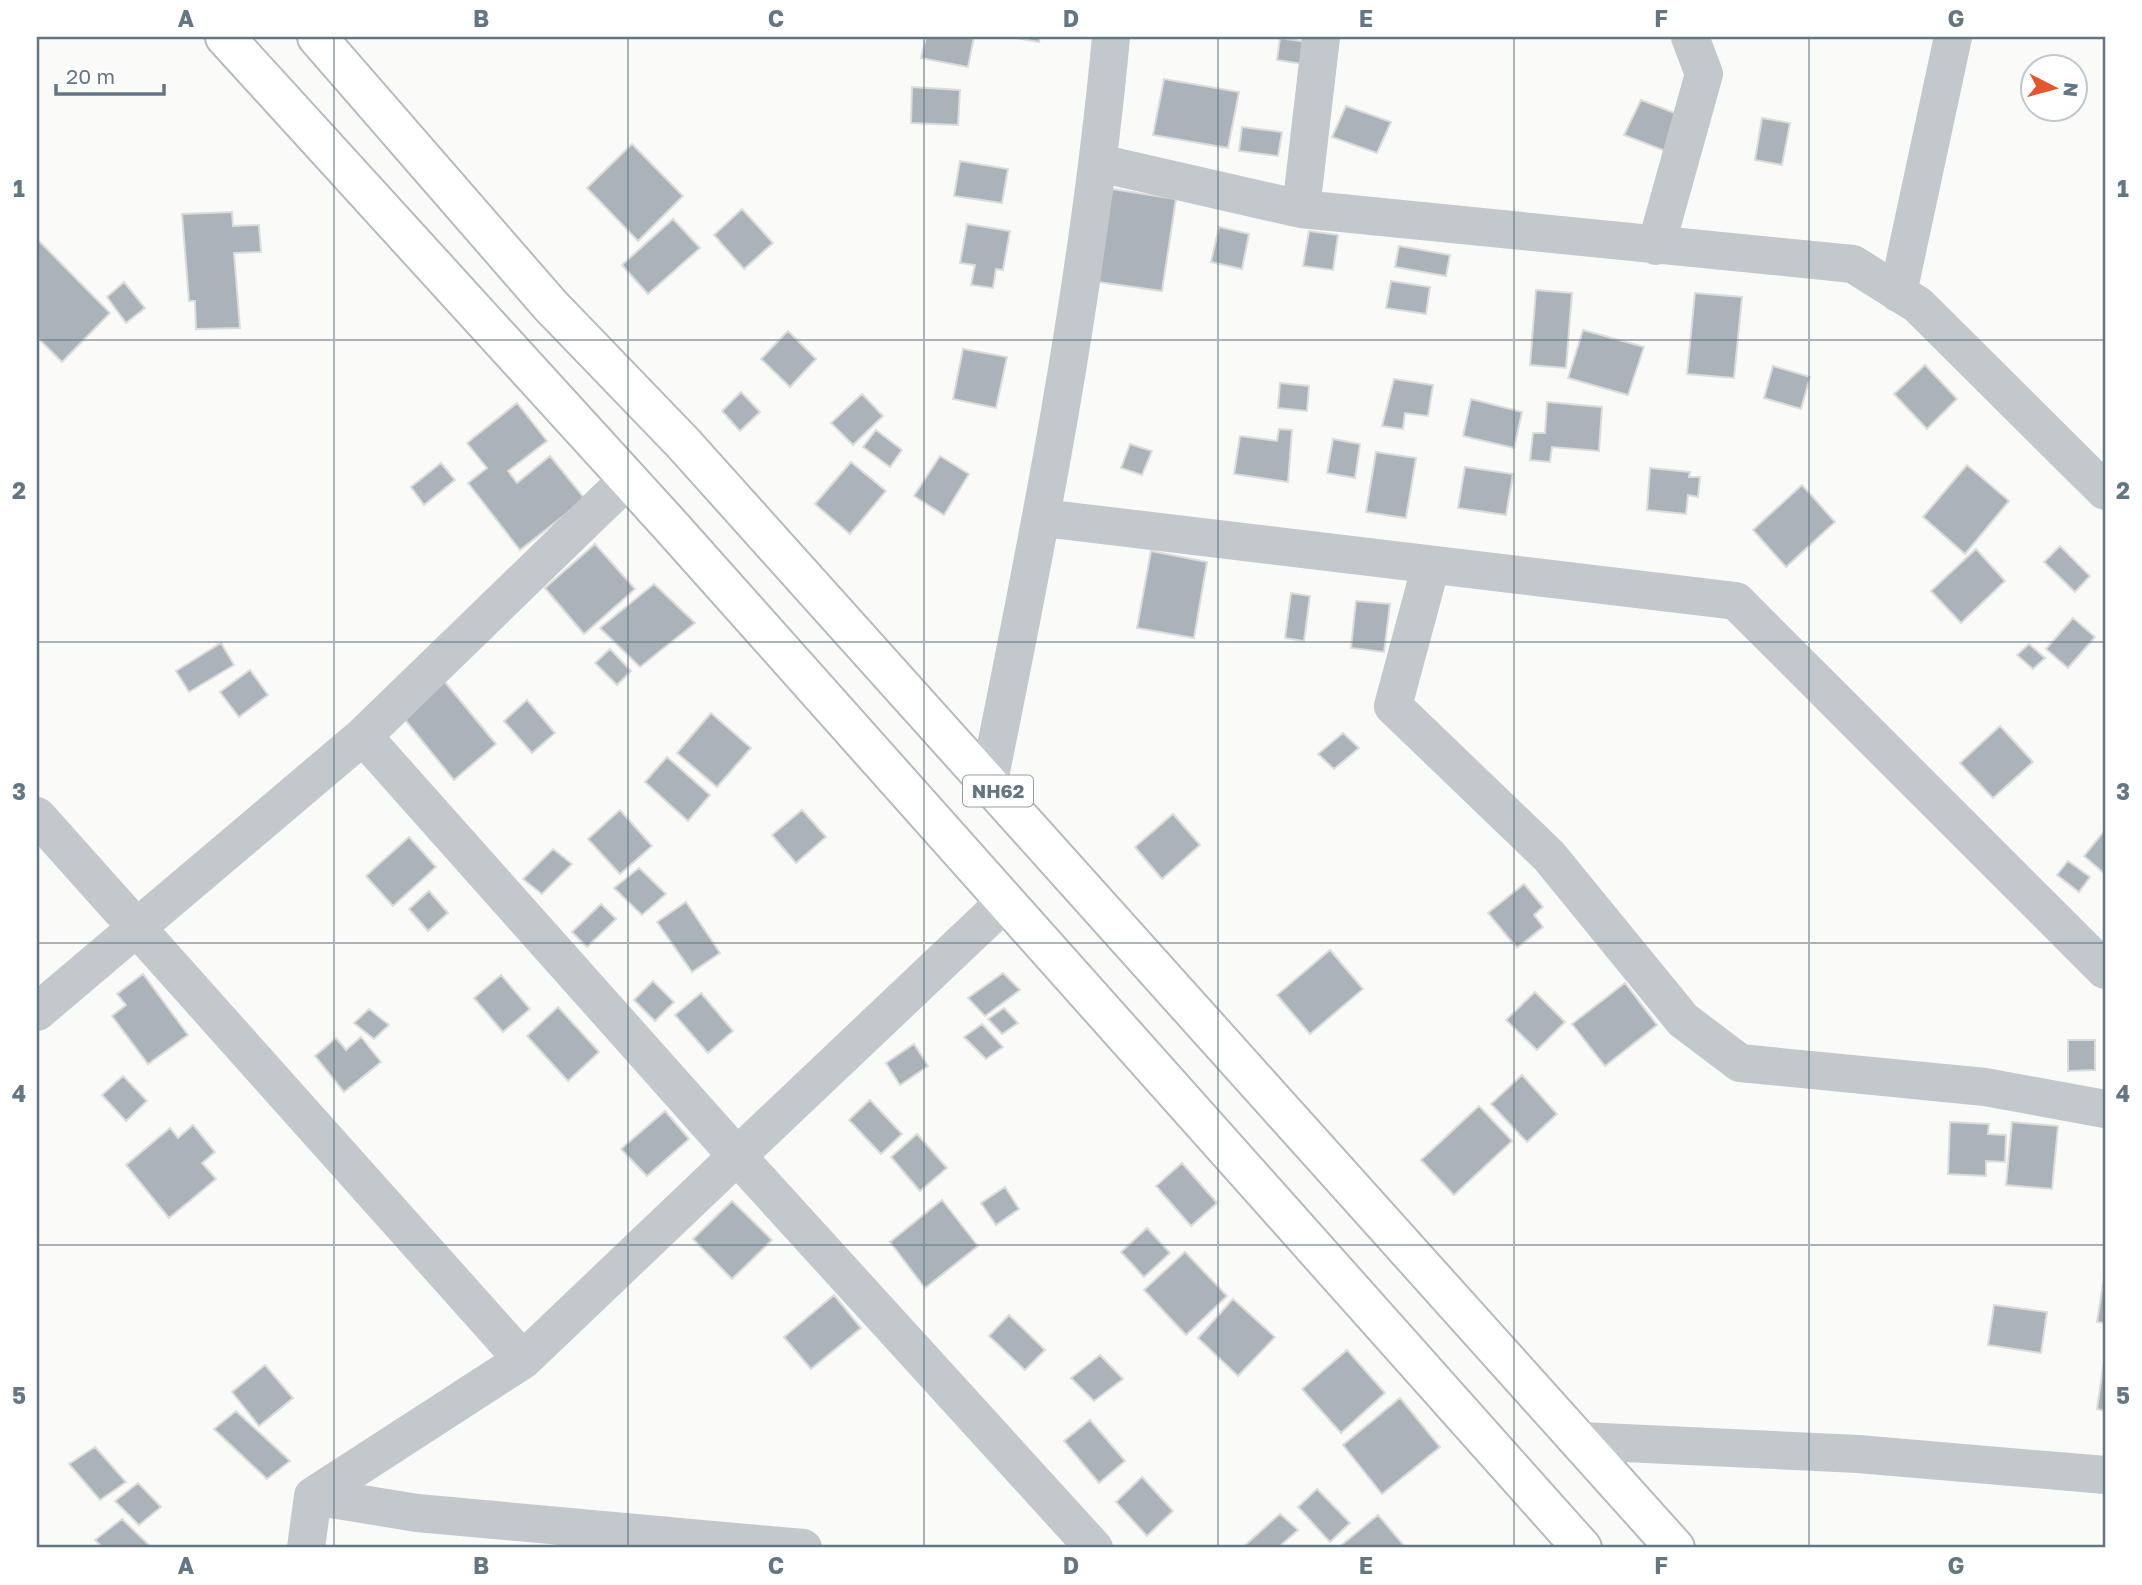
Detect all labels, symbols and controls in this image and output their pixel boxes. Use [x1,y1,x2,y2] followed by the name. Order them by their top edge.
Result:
[178,4,195,32] text: A
[473,4,489,32] text: B
[768,4,784,32] text: C
[1063,4,1079,32] text: D
[1359,4,1373,32] text: E
[1654,4,1668,32] text: F
[1948,4,1964,32] text: G
[56,52,164,96] scale bar
[2020,52,2090,122] north arrow
[66,63,115,89] text: 20 m
[2059,81,2084,98] text: N
[13,174,25,202] text: 1
[2117,174,2129,202] text: 1
[12,476,26,504] text: 2
[2116,476,2130,504] text: 2
[963,776,1033,806] road number: NH62
[12,777,26,805] text: 3
[2116,777,2130,805] text: 3
[12,1079,26,1107] text: 4
[2116,1079,2130,1107] text: 4
[12,1381,26,1409] text: 5
[2116,1381,2130,1409] text: 5
[178,1551,195,1579] text: A
[473,1551,489,1579] text: B
[768,1551,784,1579] text: C
[1063,1551,1079,1579] text: D
[1359,1551,1373,1579] text: E
[1654,1551,1668,1579] text: F
[1948,1551,1964,1579] text: G

